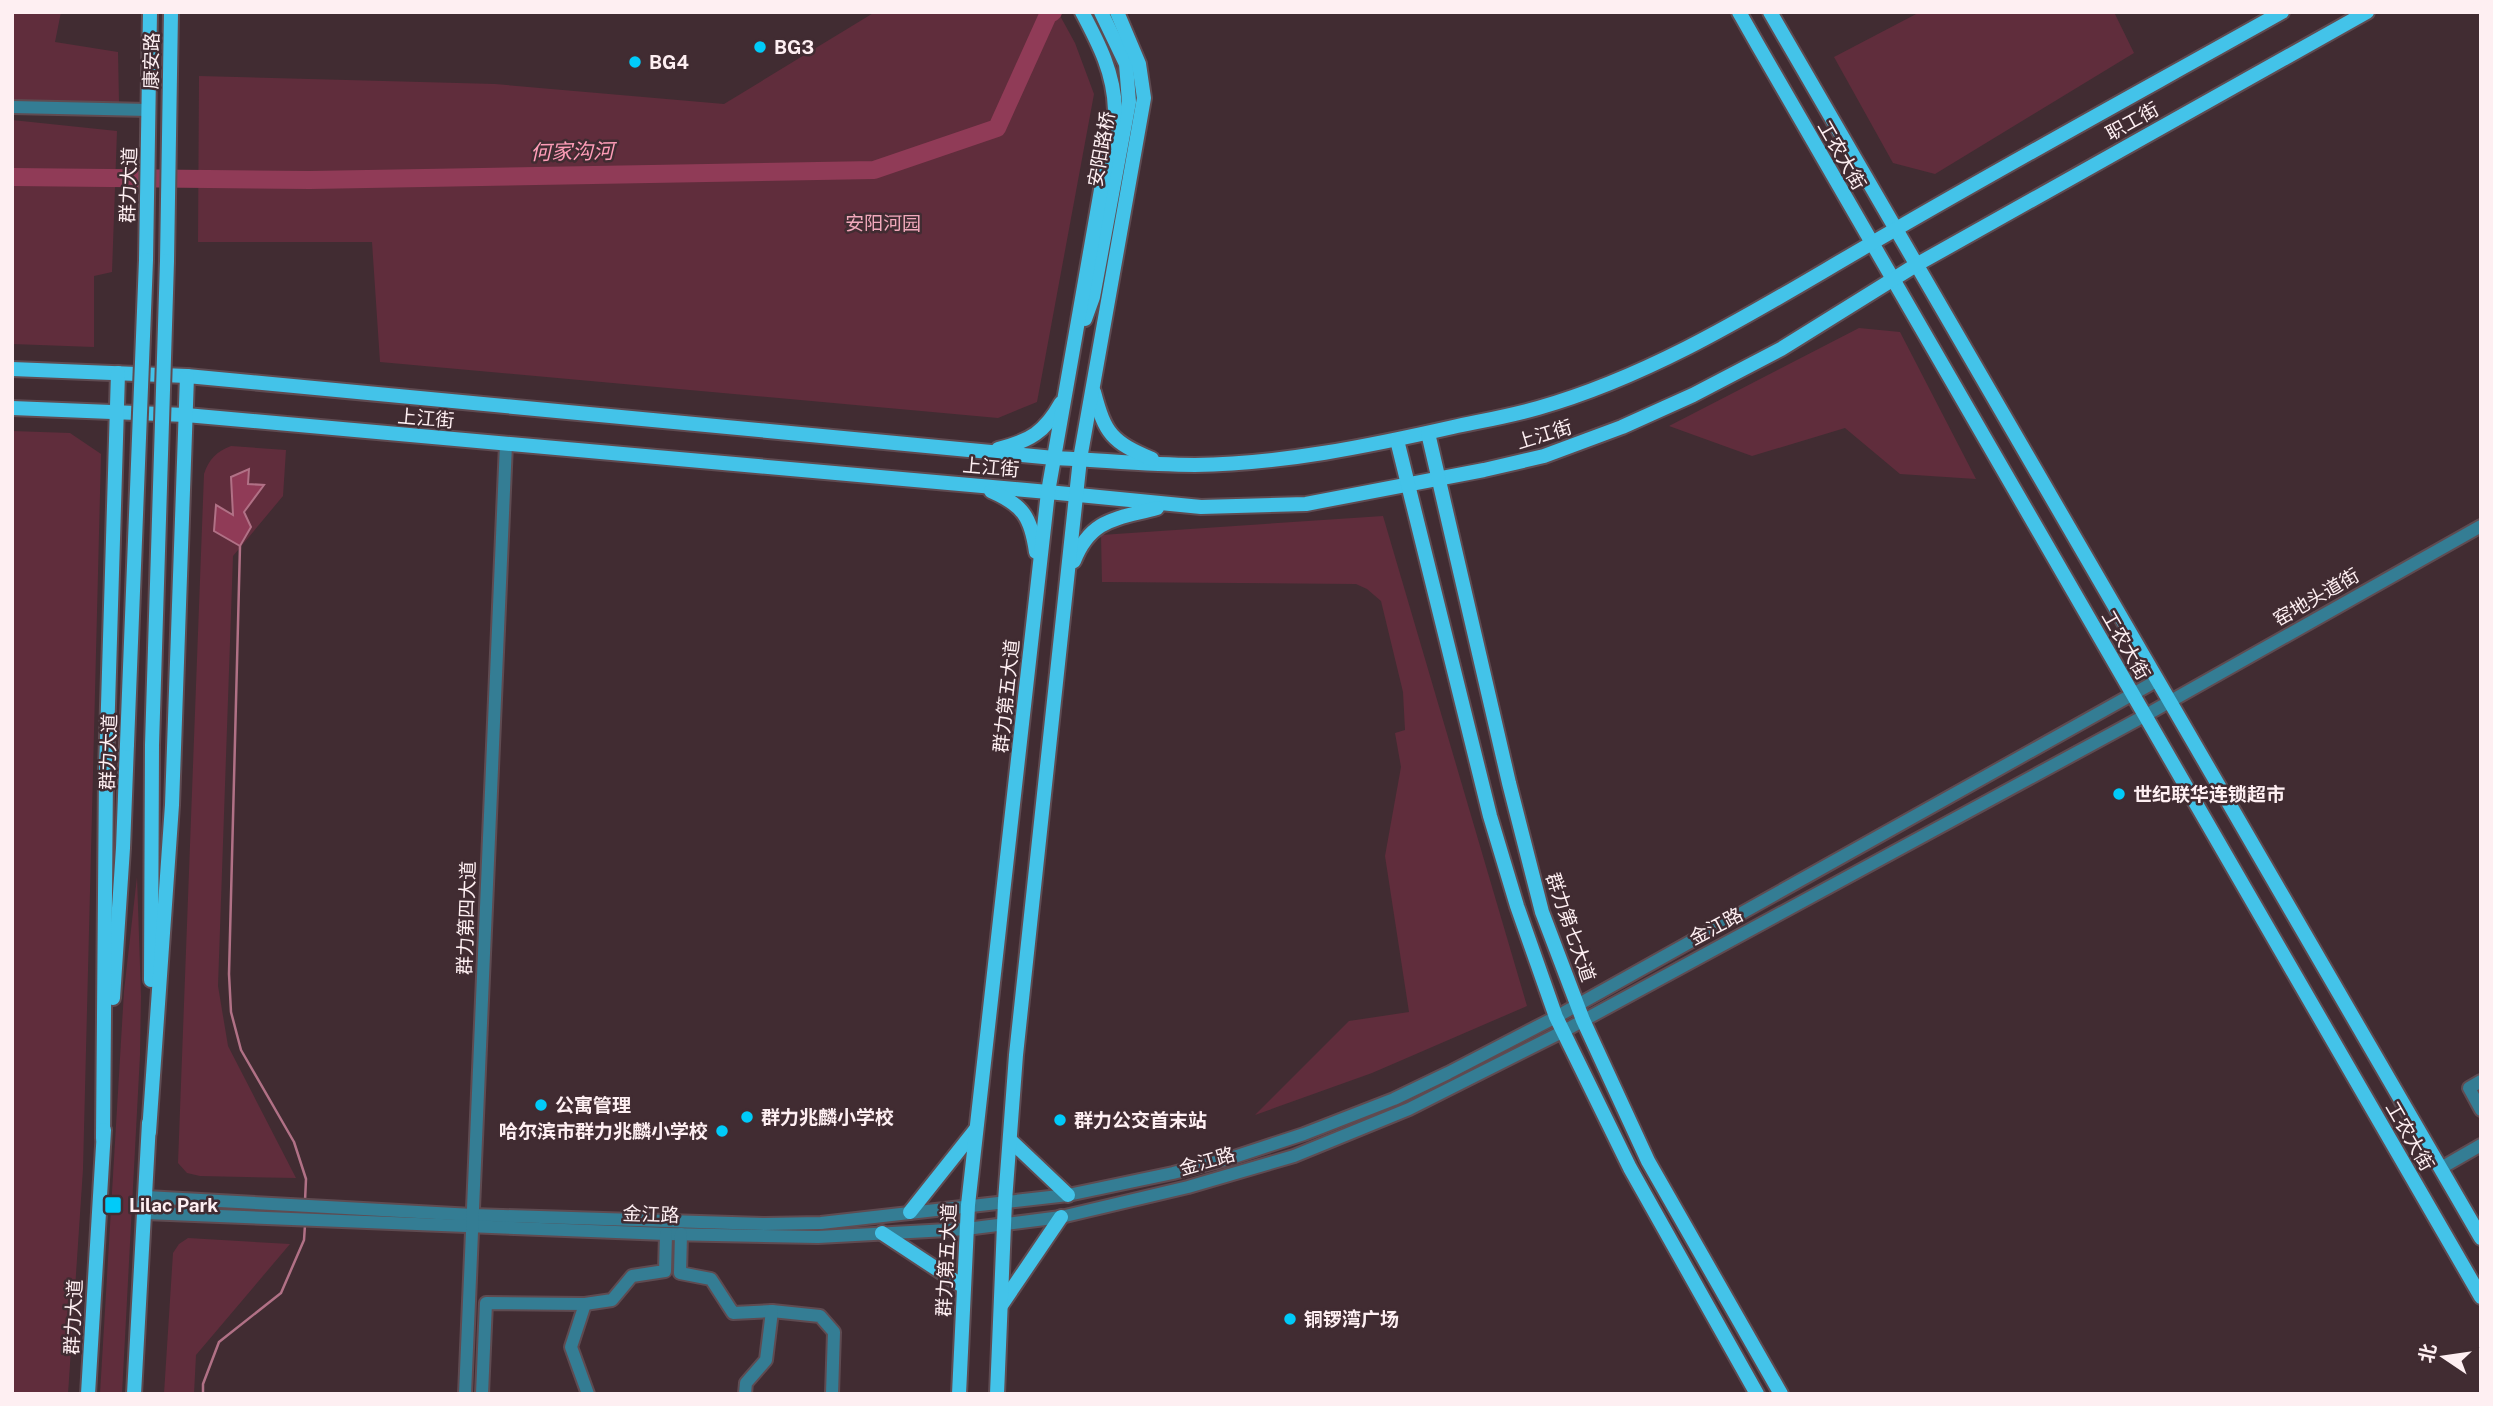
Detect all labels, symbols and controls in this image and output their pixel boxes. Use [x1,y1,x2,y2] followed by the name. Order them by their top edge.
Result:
[140,32,162,90] street label: 康安路
[774,36,814,58] place label: BG3
[752,39,768,55] marker: BG3
[649,51,689,73] place label: BG4
[627,54,643,70] marker: BG4
[2102,98,2162,144] street label: 职工街
[1084,110,1118,188] street label: 安阳路桥
[1813,117,1871,193] street label: 工农大街
[530,138,618,165] water label: 何家沟河
[116,147,140,223] street label: 群力大道
[845,212,921,234] park label: 安阳河园
[397,405,455,431] street label: 上江街
[1514,415,1574,453] street label: 上江街
[962,454,1020,480] street label: 上江街
[2269,564,2363,630] street label: 窑地头道街
[2097,607,2155,683] street label: 工农大街
[989,638,1023,754] street label: 群力第五大道
[96,714,120,790] street label: 群力大道
[2133,783,2285,805] place label: 世纪联华连锁超市
[2111,786,2127,802] marker: 世纪联华连锁超市
[453,861,479,975] street label: 群力第四大道
[1542,870,1600,984] street label: 群力第七大道
[1686,903,1746,949] street label: 金江路
[555,1094,631,1116] place label: 公寓管理
[533,1097,549,1113] marker: 公寓管理
[2381,1098,2439,1174] street label: 工农大街
[761,1106,894,1128] place label: 群力兆麟小学校
[739,1109,755,1125] marker: 群力兆麟小学校
[1074,1109,1207,1131] place label: 群力公交首末站
[1052,1112,1068,1128] marker: 群力公交首末站
[499,1120,708,1142] place label: 哈尔滨市群力兆麟小学校
[714,1123,730,1139] marker: 哈尔滨市群力兆麟小学校
[1177,1143,1237,1179] street label: 金江路
[129,1194,218,1216] place label: Lilac Park
[103,1195,123,1215] marker: Lilac Park
[622,1202,680,1226] street label: 金江路
[932,1202,960,1318] street label: 群力第五大道
[60,1278,86,1356] street label: 群力大道
[1304,1308,1399,1330] place label: 铜锣湾广场
[1282,1311,1298,1327] marker: 铜锣湾广场
[2409,1322,2479,1392] north arrow
[2415,1341,2440,1365] text: 北

